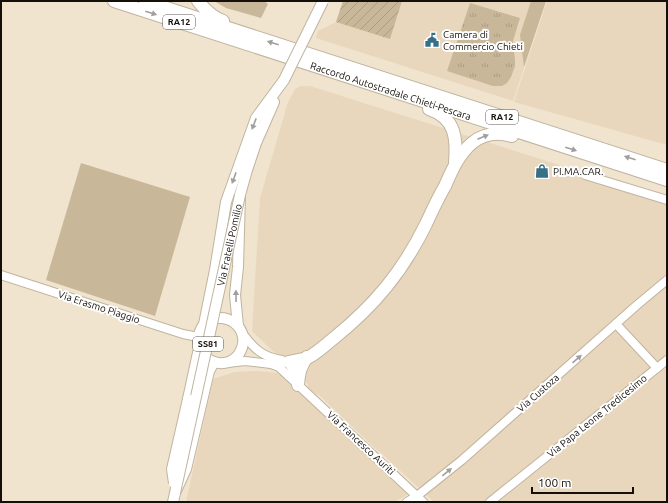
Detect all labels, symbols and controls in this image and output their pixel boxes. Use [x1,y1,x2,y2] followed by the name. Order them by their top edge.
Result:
[145,10,157,16] one-way arrow
[163,15,195,29] road number: RA12
[443,29,523,52] place label: Camera di Commercio Chieti
[424,32,440,48] public building icon: Camera di Commercio Chieti
[267,39,279,45] one-way arrow
[309,59,473,122] street label: Raccordo Autostradale Chieti-Pescara
[486,110,518,124] road number: RA12
[251,118,257,130] one-way arrow
[477,134,488,140] one-way arrow
[566,146,578,152] one-way arrow
[624,155,636,161] one-way arrow
[534,163,550,179] shop icon: PI.MA.CAR.
[553,166,603,177] place label: PI.MA.CAR.
[231,173,237,185] one-way arrow
[215,203,243,287] street label: Via Fratelli Pomilio
[57,289,141,325] street label: Via Erasmo Piaggio
[233,289,239,302] one-way arrow
[193,337,223,351] road number: SS81
[571,354,582,363] one-way arrow
[515,372,561,414] street label: Via Custoza
[545,372,649,460] street label: Via Papa Leone Tredicesimo
[325,409,397,477] street label: Via Francesco Auriti
[442,467,453,476] one-way arrow
[532,469,633,495] scale bar
[538,476,571,489] text: 100 m

